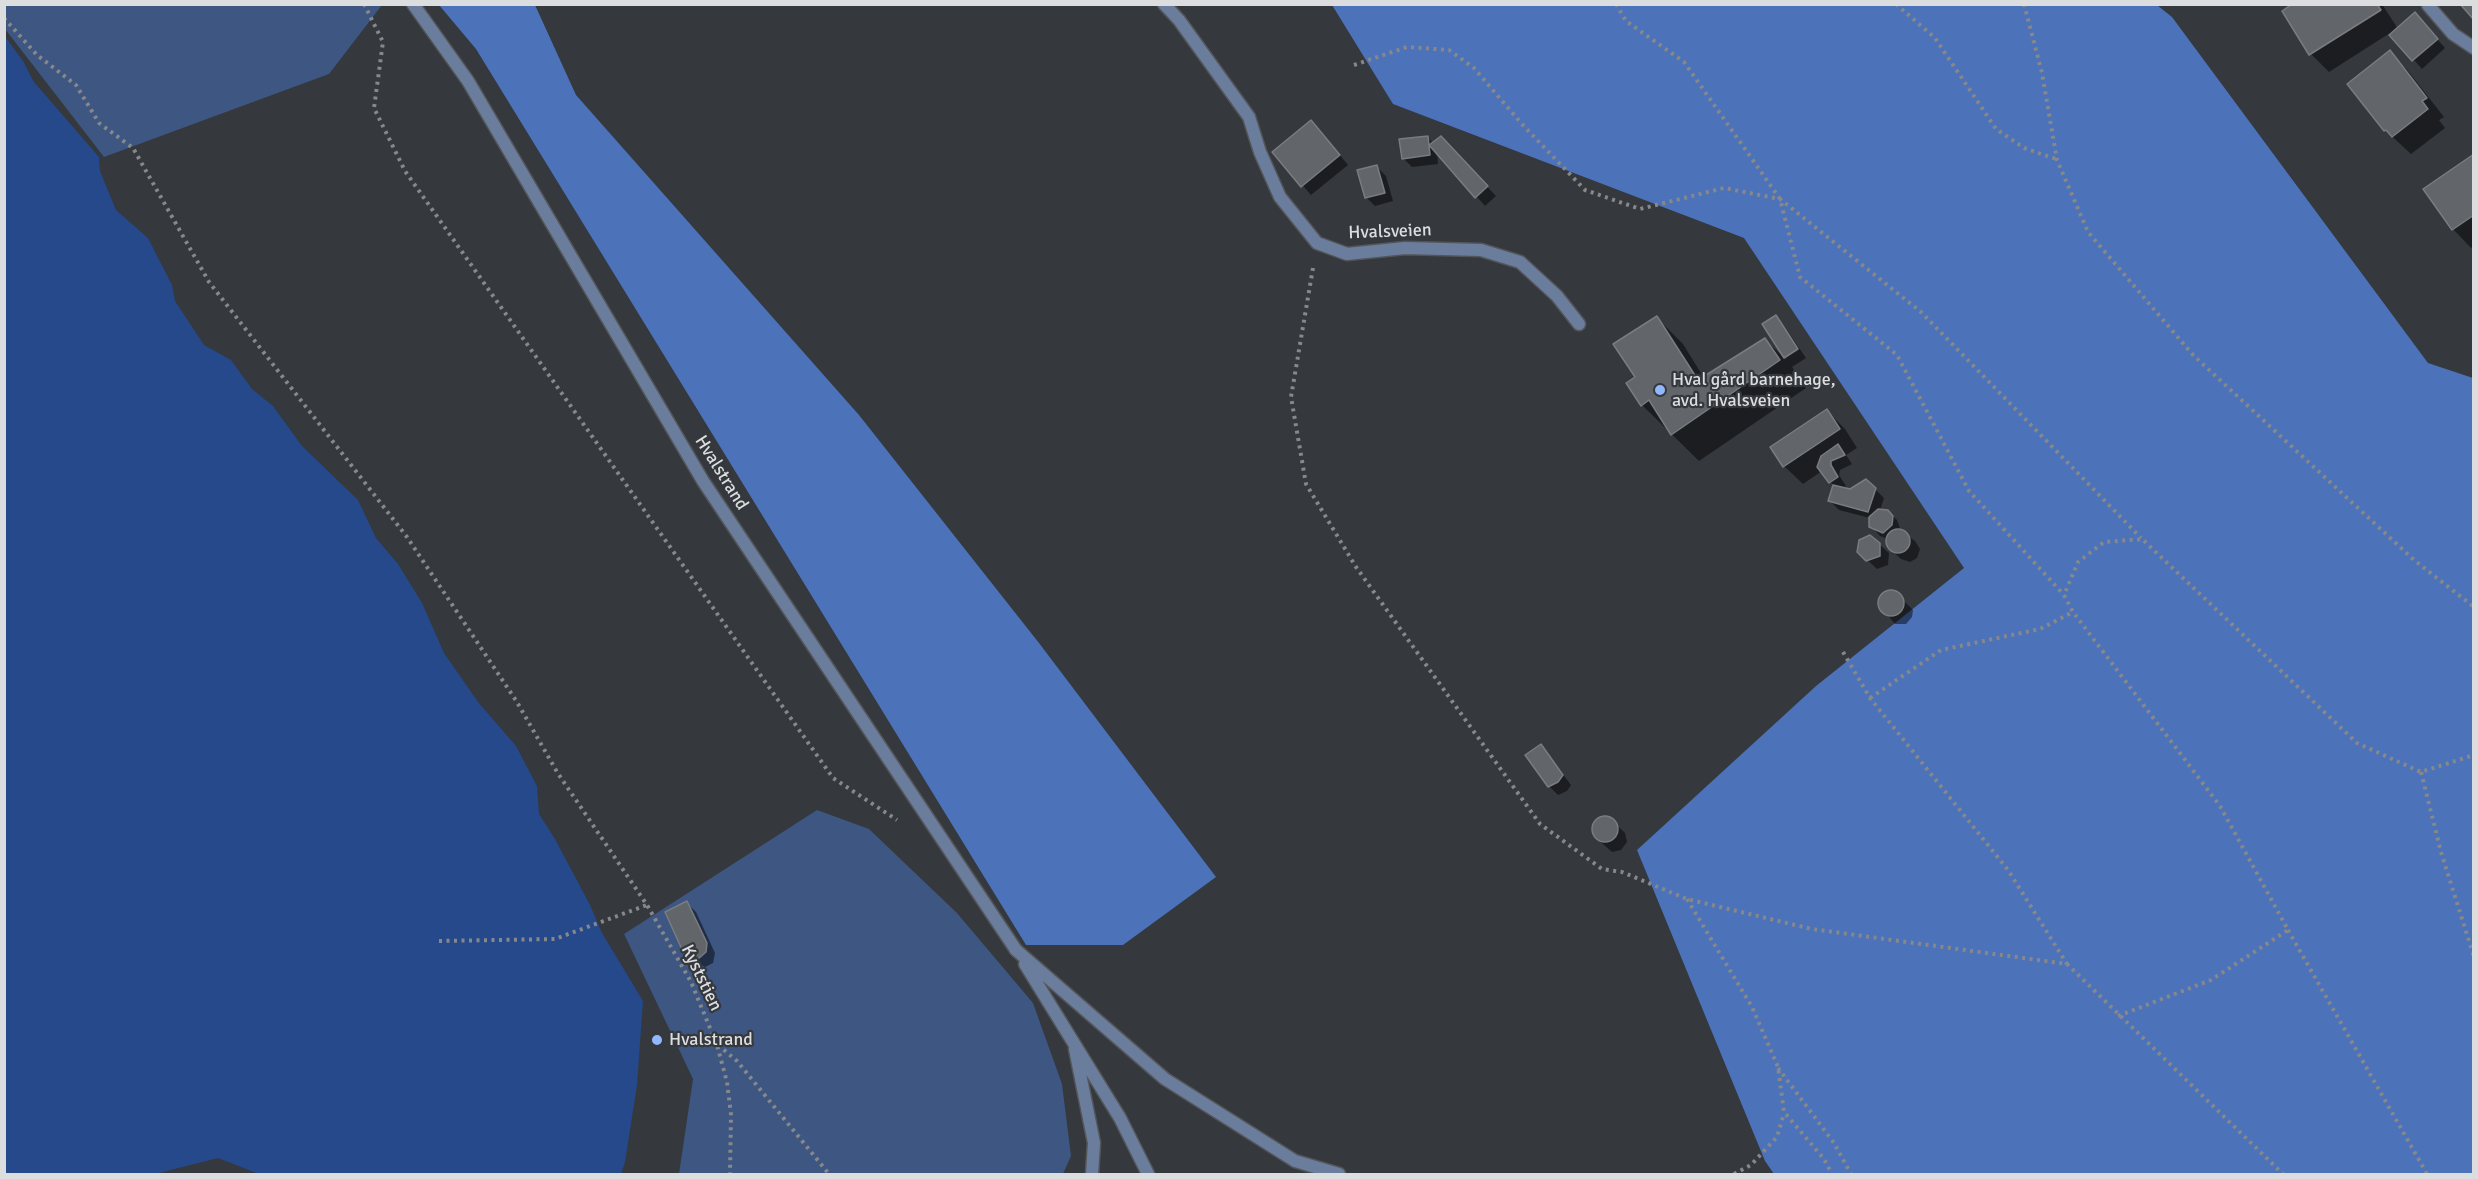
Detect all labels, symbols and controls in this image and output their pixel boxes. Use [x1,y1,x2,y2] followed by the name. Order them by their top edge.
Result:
[1348,220,1432,244] street label: Hvalsveien
[1672,369,1836,412] place label: Hval gård barnehage, avd. Hvalsveien
[1653,383,1667,397] marker: Hval gård barnehage, avd. Hvalsveien
[690,432,752,514] street label: Hvalstrand
[676,941,726,1015] street label: Kyststien
[669,1029,753,1051] place label: Hvalstrand
[650,1033,664,1047] marker: Hvalstrand

